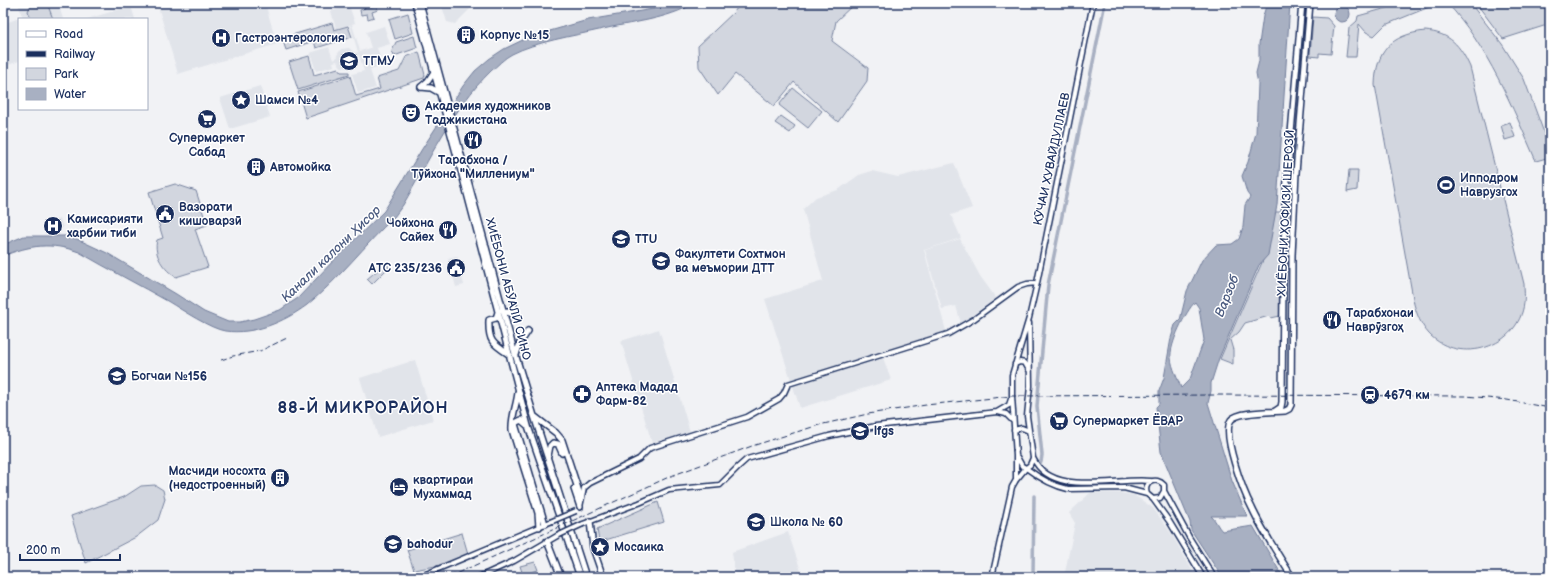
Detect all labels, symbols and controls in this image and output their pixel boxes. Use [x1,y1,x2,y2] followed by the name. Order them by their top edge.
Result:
[18,18,148,110] legend
[455,24,477,46] building icon: Корпус №15
[54,27,83,42] text: Road
[210,27,232,49] hospital icon: Гастроэнтерология
[480,28,549,43] place label: Корпус №15
[235,31,345,46] place label: Гастроэнтерология
[54,47,96,62] text: Railway
[338,50,360,72] school or university icon: ТГМУ
[363,54,395,69] place label: ТГМУ
[54,67,78,82] text: Park
[54,87,86,102] text: Water
[230,89,252,111] place icon: Шамси №4
[1030,91,1074,227] street label: КӮЧАИ ХУВАЙДУЛЛАЕВ
[255,93,318,108] place label: Шамси №4
[424,99,551,128] place label: Академия художников Таджикистана
[400,102,422,124] theatre icon: Академия художников Таджикистана
[196,108,218,130] supermarket icon: Супермаркет Сабад
[462,129,484,151] restaurant icon: Тарабхона / Тӯйхона "Миллениум"
[1273,129,1298,297] street label: ХИЁБОНИ ҲОФИЗИ ШЕРОЗӢ
[169,131,245,160] place label: Супермаркет Сабад
[411,153,535,182] place label: Тарабхона / Тӯйхона "Миллениум"
[245,156,267,178] building icon: Автомойка
[269,160,332,175] place label: Автомойка
[1460,171,1518,200] place label: Ипподром Наврузгох
[1435,174,1457,196] sports icon: Ипподром Наврузгох
[179,200,242,229] place label: Вазорати кишоварзӣ
[278,202,385,306] water label: Канали калони Ҳисор
[154,203,176,225] public building icon: Вазорати кишоварзӣ
[67,212,143,241] place label: Камисарияти харбии тиби
[42,215,64,237] hospital icon: Камисарияти харбии тиби
[387,216,435,245] place label: Чойхона Сайех
[482,216,535,362] street label: ХИЁБОНИ АБӮАЛӢ СИНО
[437,219,459,241] restaurant icon: Чойхона Сайех
[610,228,632,250] school or university icon: TTU
[635,232,657,247] place label: TTU
[675,247,786,276] place label: Факултети Сохтмон ва меъмории ДТТ
[650,250,672,272] school or university icon: Факултети Сохтмон ва меъмории ДТТ
[445,257,467,279] public building icon: АТС 235/236
[367,261,442,276] place label: АТС 235/236
[1211,272,1243,319] water label: Варзоб
[1346,306,1414,335] place label: Тарабхонаи Наврӯзгоҳ
[1321,309,1343,331] restaurant icon: Тарабхонаи Наврӯзгоҳ
[106,365,128,387] school or university icon: Богчаи №156
[131,369,207,384] place label: Богчаи №156
[595,380,679,409] place label: Аптека Мадад Фарм-82
[571,383,593,405] pharmacy icon: Аптека Мадад Фарм-82
[1359,384,1381,406] station icon: 4679 км
[1384,388,1430,403] place label: 4679 км
[277,396,449,418] district label: 88-Й МИКРОРАЙОН
[1048,410,1070,432] supermarket icon: Супермаркет ЁВАР
[1073,413,1183,429] place label: Супермаркет ЁВАР
[849,420,871,442] school or university icon: lfgs
[874,424,894,439] place label: lfgs
[169,464,267,493] place label: Масчиди носохта (недостроенный)
[269,467,291,489] building icon: Масчиди носохта (недостроенный)
[413,473,473,502] place label: квартираи Мухаммад
[388,476,410,498] hotel icon: квартираи Мухаммад
[745,511,767,533] school or university icon: Школа № 60
[770,515,843,530] place label: Школа № 60
[382,533,404,555] school or university icon: bahodur
[20,536,120,562] scale bar
[589,536,611,558] place icon: Мосаика
[407,537,453,552] place label: bahodur
[614,540,665,555] place label: Мосаика
[26,543,60,558] text: 200 m

